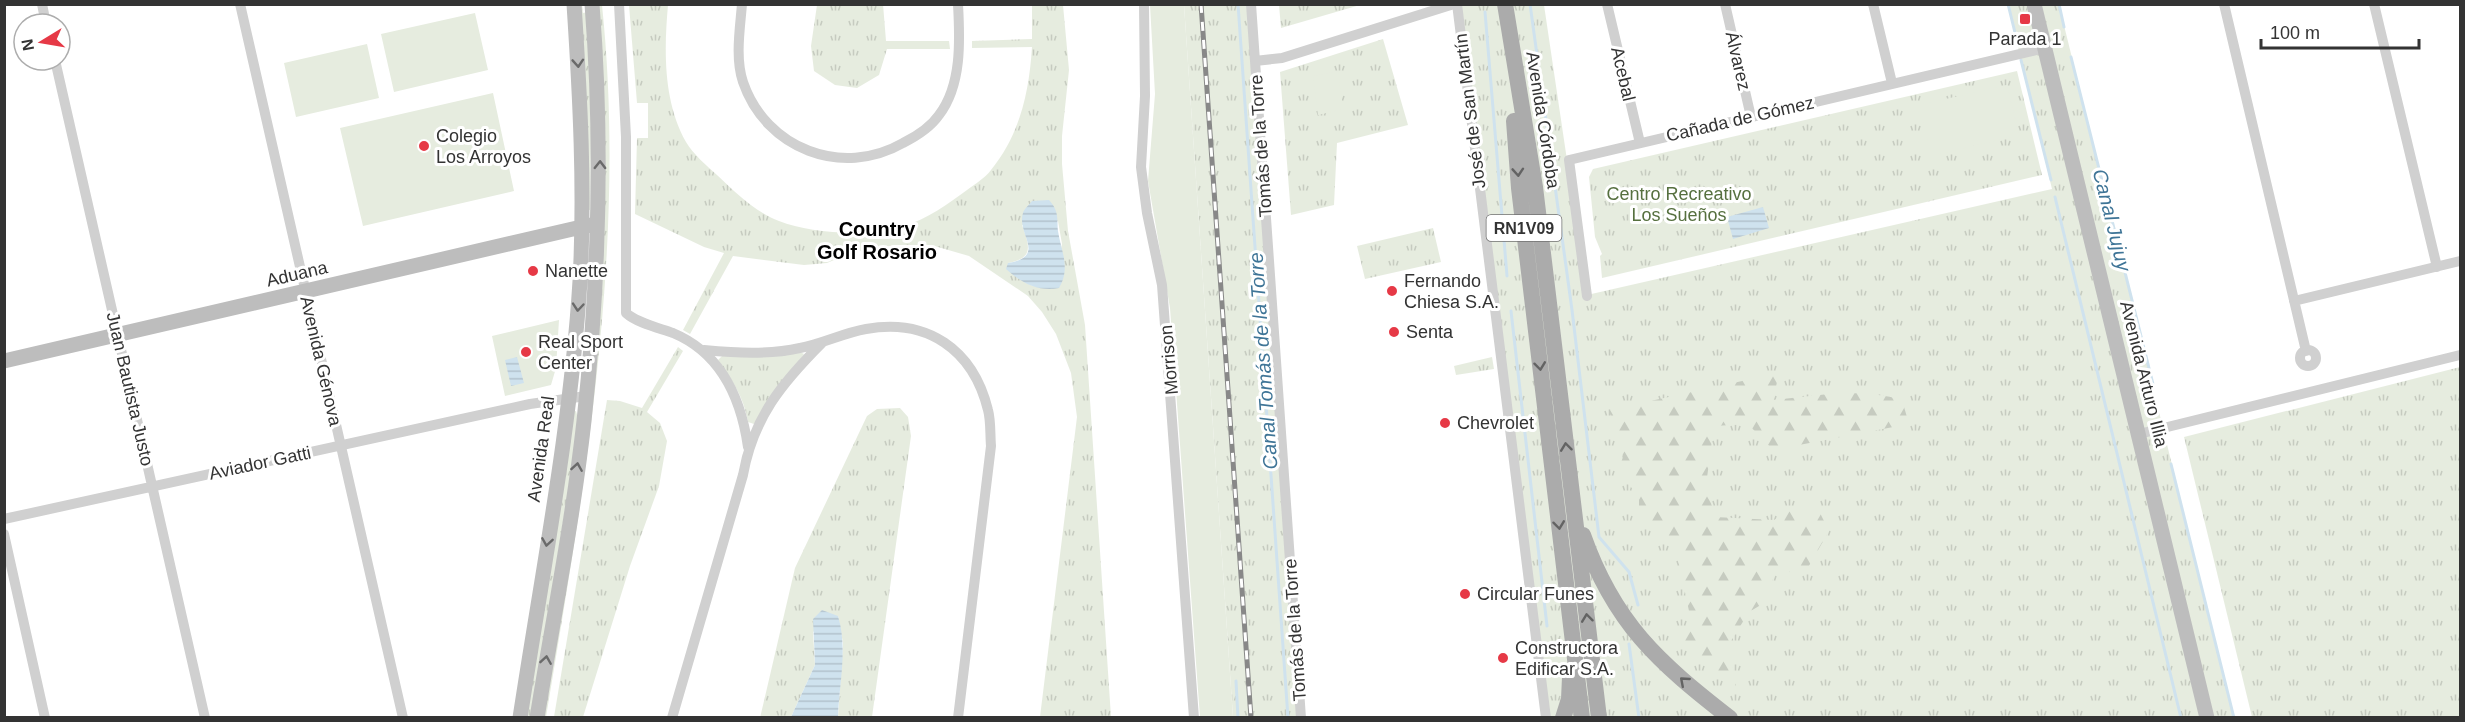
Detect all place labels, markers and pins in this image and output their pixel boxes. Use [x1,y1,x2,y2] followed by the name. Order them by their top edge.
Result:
[2018,12,2032,26] marker: Parada 1
[1988,29,2062,49] place label: Parada 1
[436,126,531,167] place label: Colegio Los Arroyos
[417,139,431,153] marker: Colegio Los Arroyos
[545,261,608,281] place label: Nanette
[526,264,540,278] marker: Nanette
[1404,271,1499,312] place label: Fernando Chiesa S.A.
[1385,284,1399,298] marker: Fernando Chiesa S.A.
[1406,322,1454,342] place label: Senta
[1387,325,1401,339] marker: Senta
[538,332,623,373] place label: Real Sport Center
[519,345,533,359] marker: Real Sport Center
[1457,413,1534,433] place label: Chevrolet
[1438,416,1452,430] marker: Chevrolet
[1477,584,1594,604] place label: Circular Funes
[1458,587,1472,601] marker: Circular Funes
[1515,638,1619,679] place label: Constructora Edificar S.A.
[1496,651,1510,665] marker: Constructora Edificar S.A.

